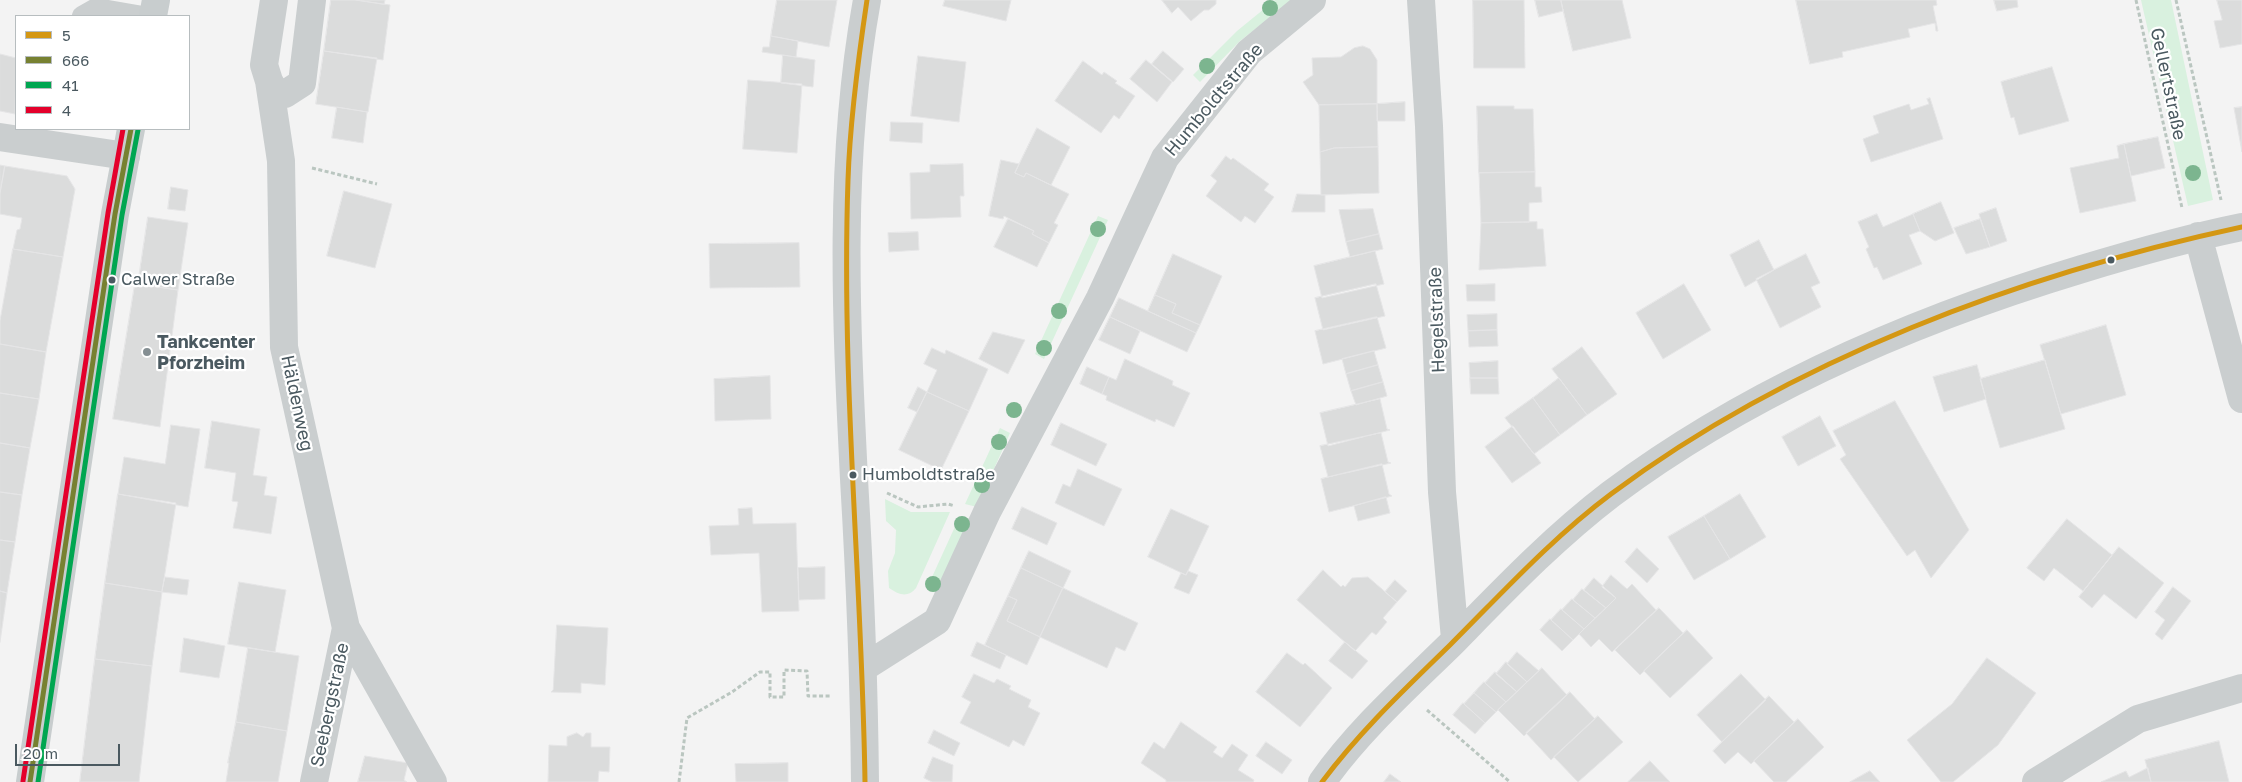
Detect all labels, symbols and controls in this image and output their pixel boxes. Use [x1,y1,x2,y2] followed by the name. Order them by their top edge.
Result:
[15,15,190,130] legend
[62,26,71,44] text: 5
[2146,26,2190,142] street label: Gellertstraße
[1160,39,1268,161] street label: Humboldtstraße
[62,51,89,69] text: 666
[62,76,78,94] text: 41
[62,101,71,119] text: 4
[2106,255,2116,265] unlabelled marker
[1424,267,1450,373] street label: Hegelstraße
[121,270,235,290] place label: Calwer Straße
[107,275,117,285] marker: Calwer Straße
[157,331,255,374] place label: Tankcenter Pforzheim
[141,346,153,358] marker: Tankcenter Pforzheim
[276,353,318,453] street label: Häldenweg
[862,465,995,485] place label: Humboldtstraße
[848,470,858,480] marker: Humboldtstraße
[306,641,354,769] street label: Seebergstraße
[18,734,122,766] scale bar
[23,744,58,762] text: 20 m

